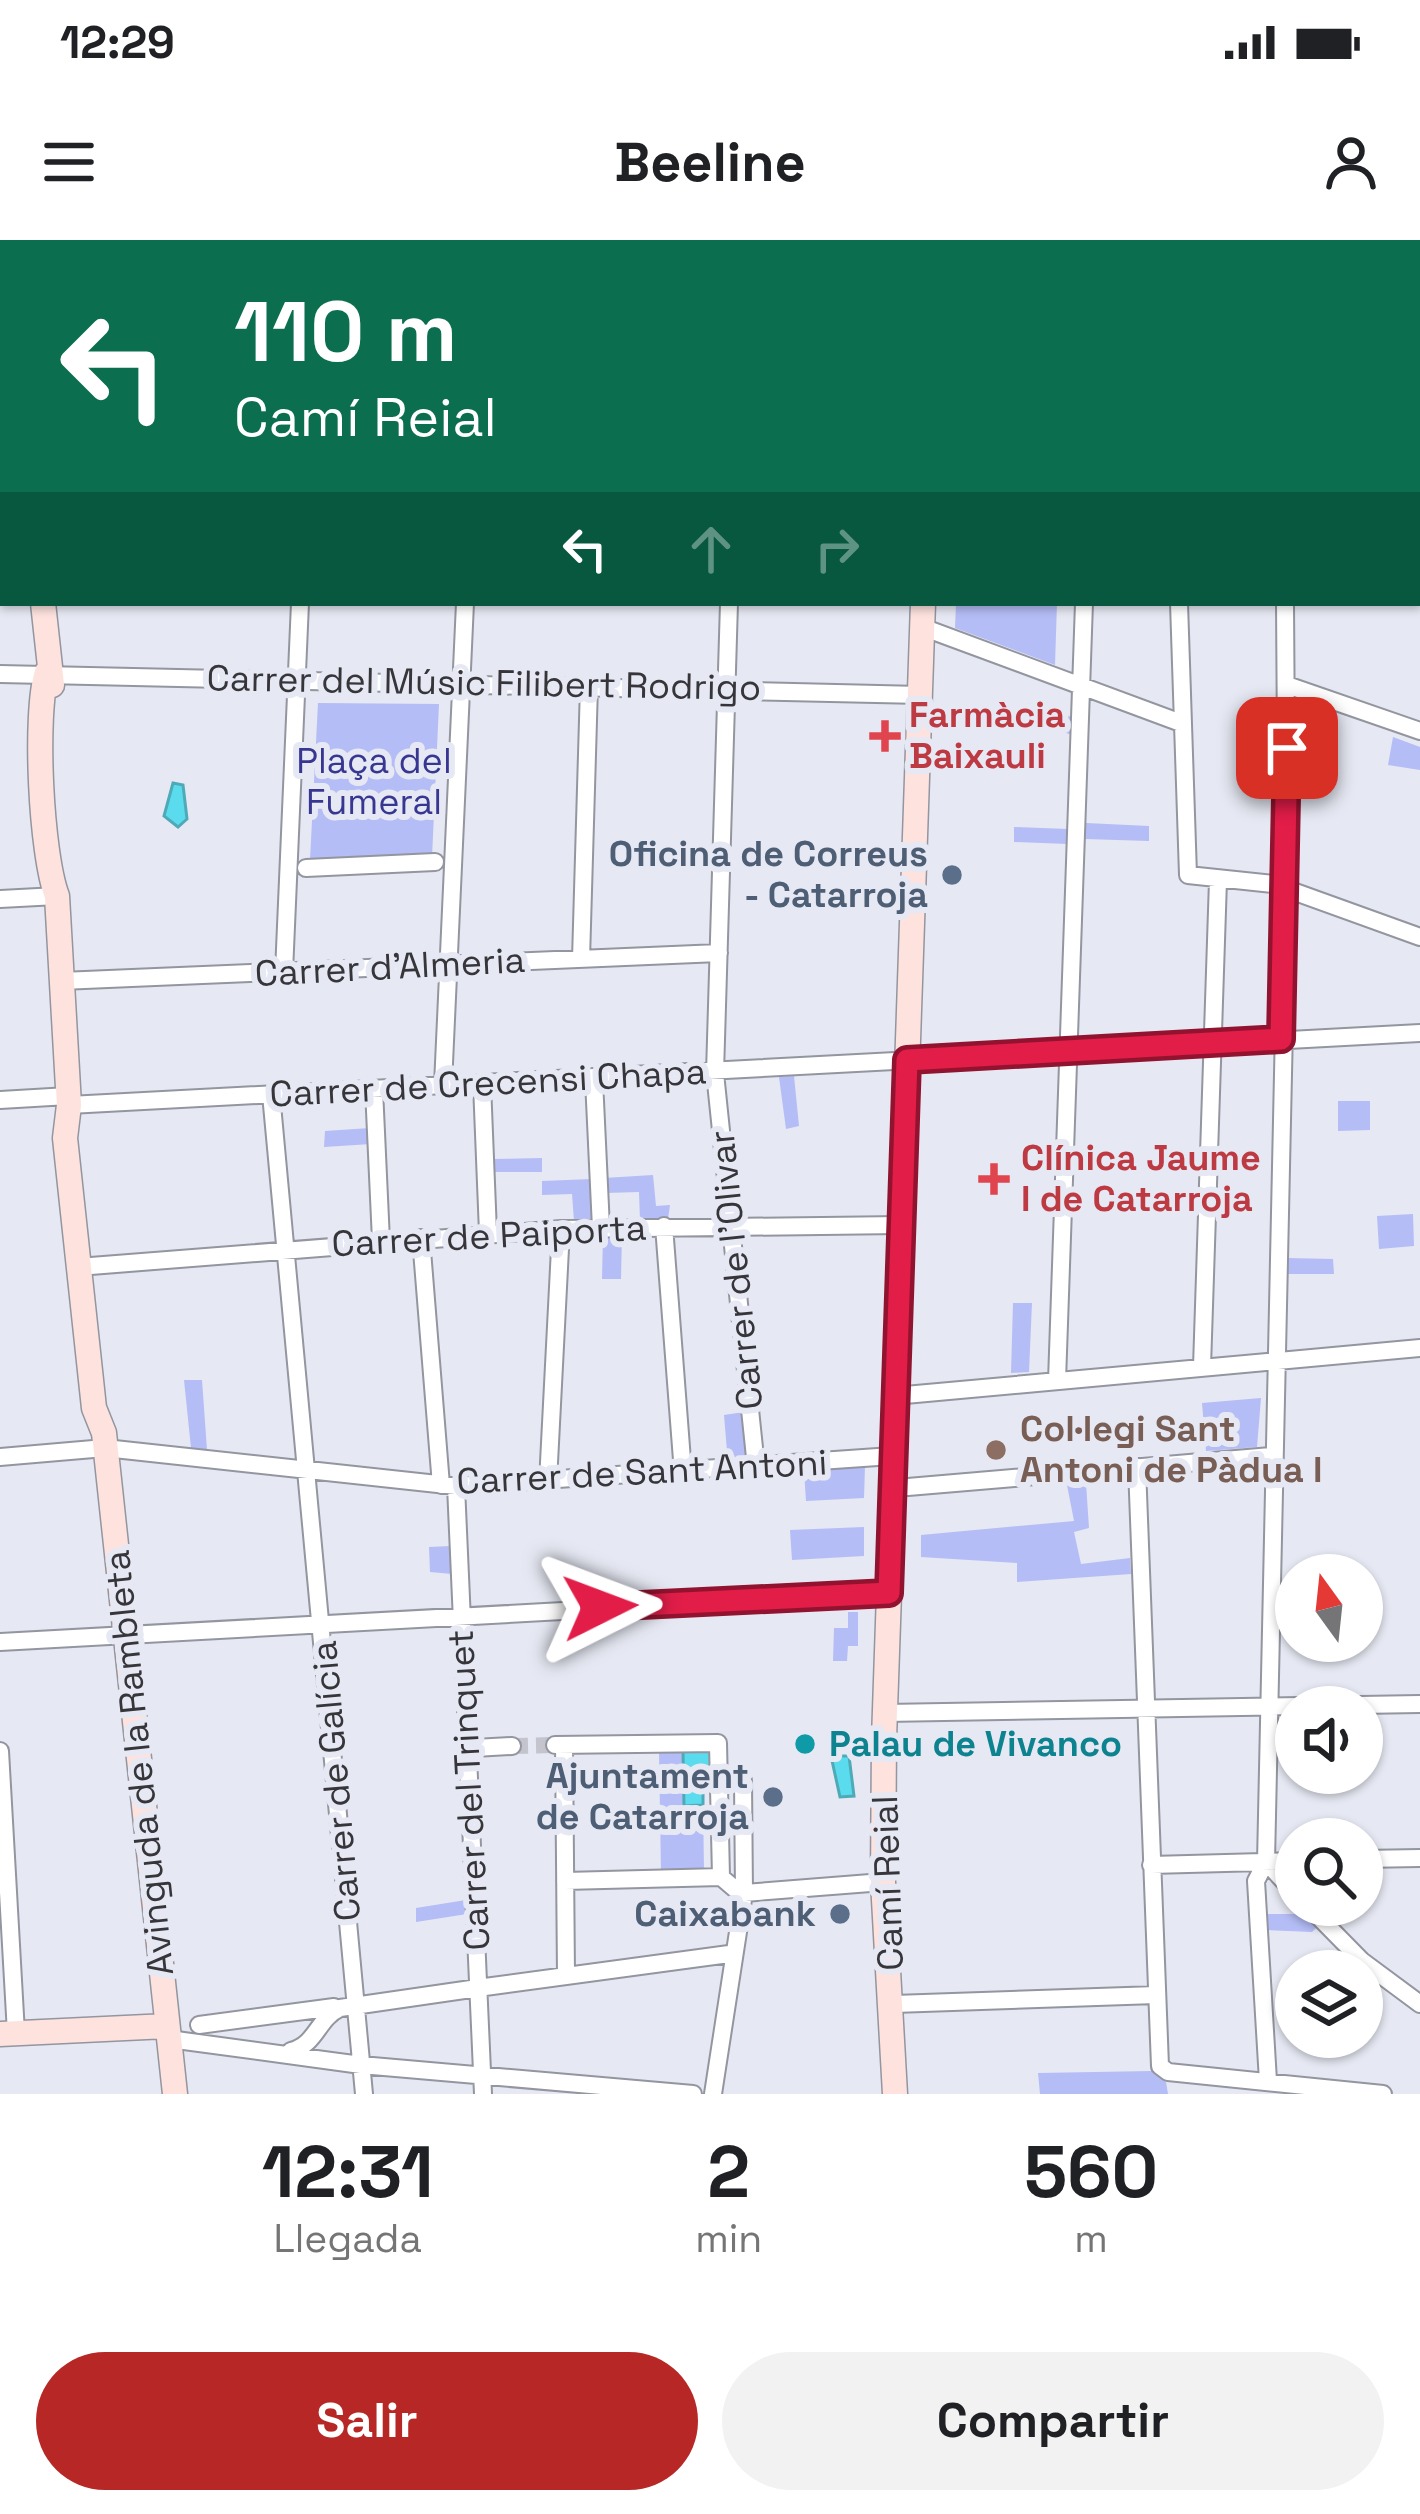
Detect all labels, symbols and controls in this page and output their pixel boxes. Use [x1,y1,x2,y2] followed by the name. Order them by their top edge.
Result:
[60,14,175,71] text: 12:29
[614,128,806,197] text: Beeline
[36,129,102,195] icon: menu
[1318,129,1384,195] icon: person
[234,278,457,386] text: 110 m
[36,288,192,444] icon: left
[234,383,497,452] text: Camí Reial
[552,516,618,582] icon: left
[678,516,744,582] icon: ahead
[804,516,870,582] icon: right
[206,655,762,711] street label: Carrer del Músic Filibert Rodrigo
[909,692,1066,779] place label: Farmàcia Baixauli
[1236,697,1338,799] pin
[1254,715,1320,781] icon: arrive
[872,723,898,749] marker: Farmàcia Baixauli
[296,738,452,825] park label: Plaça del Fumeral
[609,831,928,918] place label: Oficina de Correus - Catarroja
[939,862,965,888] marker: Oficina de Correus - Catarroja
[254,937,526,997] street label: Carrer d'Almeria
[268,1049,708,1117] street label: Carrer de Crecensi Chapa
[698,1128,774,1412] street label: Carrer de l'Olivar
[1021,1135,1261,1222] place label: Clínica Jaume I de Catarroja
[978,1163,1010,1195] marker: Clínica Jaume I de Catarroja
[330,1205,648,1267] street label: Carrer de Paiporta
[1020,1406,1323,1493] place label: Col·legi Sant Antoni de Pàdua I
[983,1437,1009,1463] marker: Col·legi Sant Antoni de Pàdua I
[455,1439,829,1505] street label: Carrer de Sant Antoni
[537,1544,663,1670] position arrow
[94,1548,184,1978] street label: Avinguda de la Rambleta
[1275,1554,1383,1662] north arrow
[1275,1554,1383,2058] map controls
[438,1628,500,1952] street label: Carrer del Trinquet
[301,1639,371,1923] street label: Carrer de Galícia
[1275,1686,1383,1794] button: sound
[829,1721,1122,1767] place label: Palau de Vivanco
[792,1731,818,1757] marker: Palau de Vivanco
[536,1753,749,1840] place label: Ajuntament de Catarroja
[760,1784,786,1810] marker: Ajuntament de Catarroja
[862,1795,914,1971] street label: Camí Reial
[1275,1818,1383,1926] button: search
[634,1891,816,1937] place label: Caixabank
[827,1901,853,1927] marker: Caixabank
[1275,1950,1383,2058] button: layers
[262,2126,434,2218] text: 12:31
[707,2126,750,2218] text: 2
[1024,2126,1158,2218] text: 560
[273,2214,422,2263] text: Llegada
[695,2214,762,2263] text: min
[1074,2214,1108,2263] text: m
[36,2352,698,2490] button: Salir
[722,2352,1384,2490] button: Compartir

